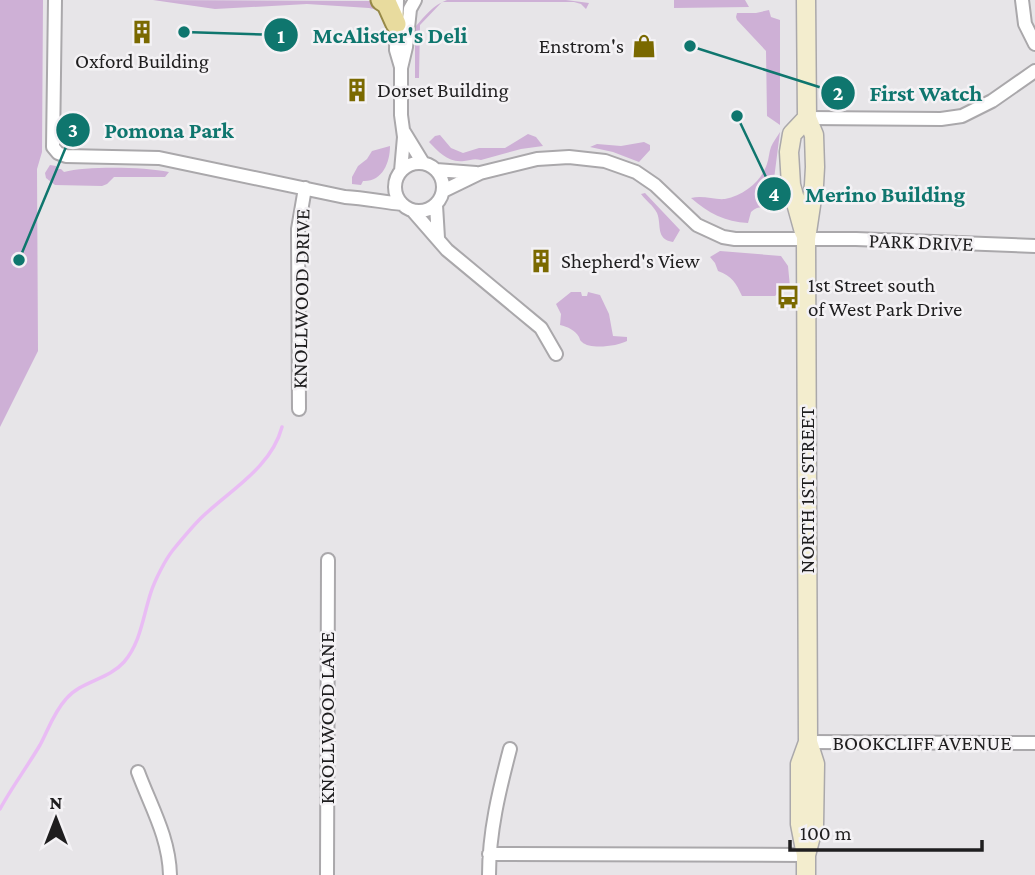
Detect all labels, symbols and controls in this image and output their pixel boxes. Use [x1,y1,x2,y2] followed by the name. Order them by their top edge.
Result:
[264,13,482,57] callout: McAlister's Deli
[128,18,156,46] building icon: Oxford Building
[313,22,468,48] text: McAlister's Deli
[277,24,285,48] text: 1
[630,32,658,60] shop icon: Enstrom's
[539,34,624,58] place label: Enstrom's
[75,49,209,73] place label: Oxford Building
[820,71,996,115] callout: First Watch
[343,76,371,104] building icon: Dorset Building
[377,78,509,102] place label: Dorset Building
[870,80,982,106] text: First Watch
[833,81,844,105] text: 2
[55,108,248,152] callout: Pomona Park
[104,117,234,143] text: Pomona Park
[68,118,78,142] text: 3
[756,172,980,216] callout: Merino Building
[805,181,965,207] text: Merino Building
[768,182,780,206] text: 4
[287,209,315,389] street label: KNOLLWOOD DRIVE
[868,228,974,256] street label: PARK DRIVE
[527,247,555,275] building icon: Shepherd's View
[561,249,700,273] place label: Shepherd's View
[808,273,962,321] place label: 1st Street south of West Park Drive
[774,283,802,311] bus stop icon: 1st Street south of West Park Drive
[795,406,819,574] street label: NORTH 1ST STREET
[315,632,339,804] street label: KNOLLWOOD LANE
[832,731,1012,755] street label: BOOKCLIFF AVENUE
[21,784,91,854] north arrow
[50,792,63,813] text: N
[790,808,982,852] scale bar
[800,821,852,845] text: 100 m

